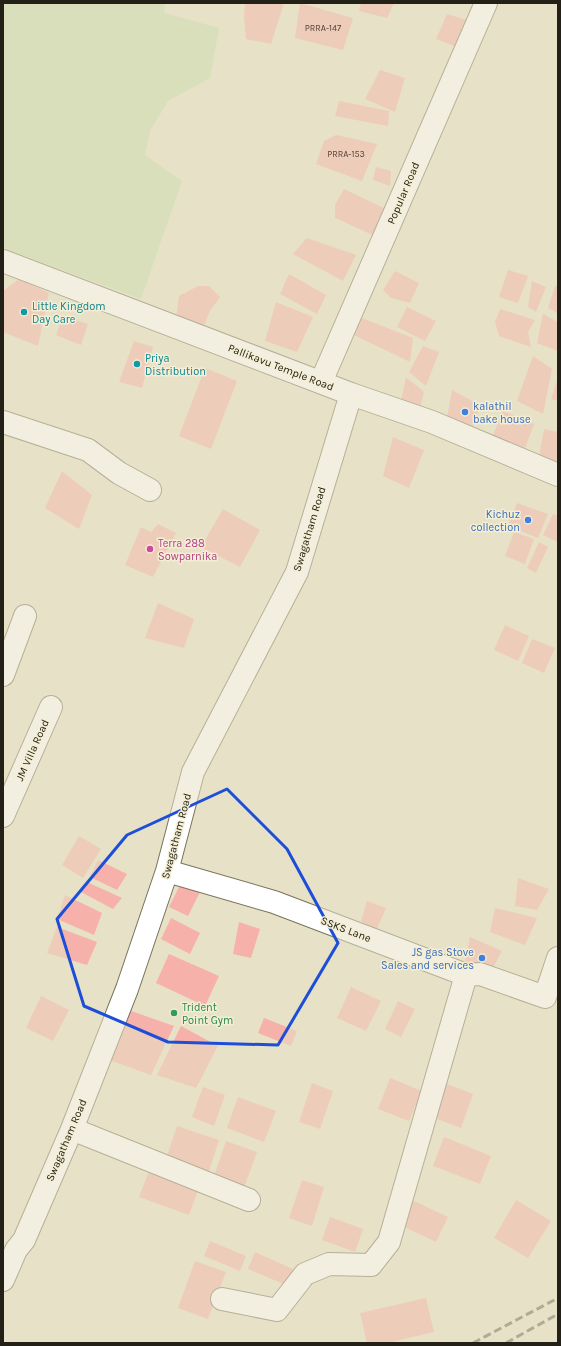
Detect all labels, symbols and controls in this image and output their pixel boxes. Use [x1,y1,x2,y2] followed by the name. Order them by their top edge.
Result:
[305,23,342,33] house number: PRRA-147
[327,149,365,159] house number: PRRA-153
[385,160,422,226] street label: Popular Road
[32,300,106,326] place label: Little Kingdom Day Care
[19,307,29,317] marker: Little Kingdom Day Care
[226,341,336,394] street label: Pallikavu Temple Road
[145,352,206,378] place label: Priya Distribution
[132,359,142,369] marker: Priya Distribution
[473,400,531,426] place label: kalathil bake house
[460,407,470,417] marker: kalathil bake house
[290,485,329,573] street label: Swagatham Road
[471,508,520,534] place label: Kichuz collection
[523,515,533,525] marker: Kichuz collection
[158,537,217,563] place label: Terra 288 Sowparnika
[145,544,155,554] marker: Terra 288 Sowparnika
[13,717,52,783] street label: JM Villa Road
[159,792,194,880] street label: Swagatham Road
[319,914,373,945] street label: SSKS Lane
[381,946,474,972] place label: JS gas Stove Sales and services
[477,953,487,963] marker: JS gas Stove Sales and services
[182,1001,233,1027] place label: Trident Point Gym
[169,1008,179,1018] marker: Trident Point Gym
[43,1097,90,1183] street label: Swagatham Road

